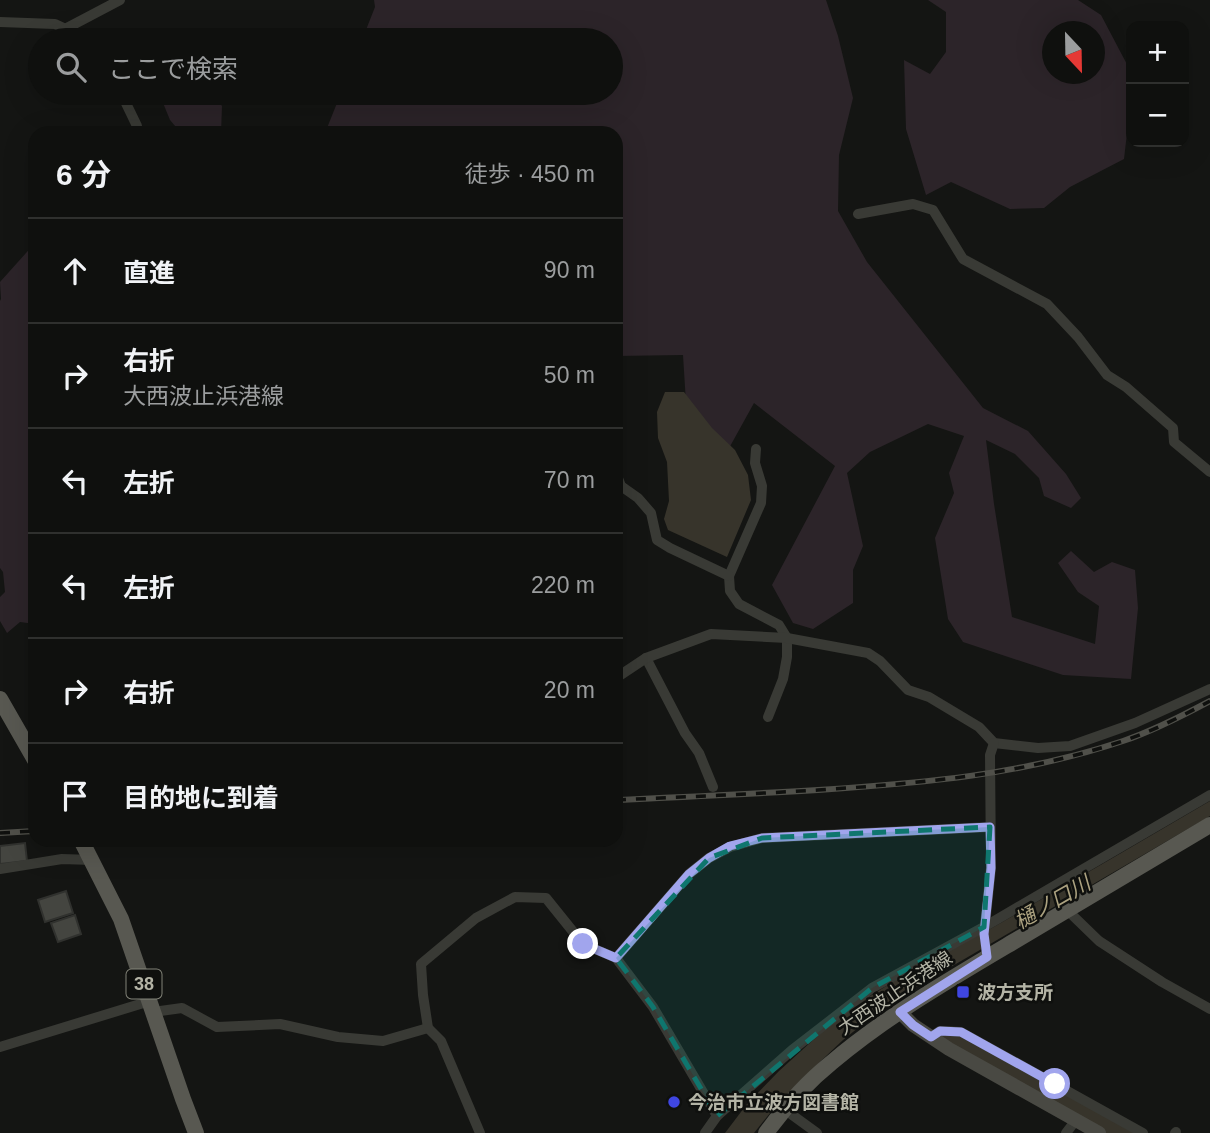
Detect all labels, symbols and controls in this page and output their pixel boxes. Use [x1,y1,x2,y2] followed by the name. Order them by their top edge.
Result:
[1042,21,1105,84] north arrow
[1126,21,1189,147] map controls
[1126,21,1189,84] button: +
[28,28,623,105] search box
[52,48,90,86] icon: search
[108,54,238,84] text: ここで検索
[1126,84,1189,147] button: −
[56,158,111,191] text: 6 分
[465,161,595,187] text: 徒歩 · 450 m
[56,252,94,290] icon: ahead
[544,257,595,283] text: 90 m
[123,258,175,288] text: 直進
[123,346,175,376] text: 右折
[56,357,94,395] icon: right
[544,362,595,388] text: 50 m
[123,383,284,409] text: 大西波止浜港線
[56,462,94,500] icon: left
[544,467,595,493] text: 70 m
[123,468,175,498] text: 左折
[56,567,94,605] icon: left
[531,572,595,598] text: 220 m
[123,573,175,603] text: 左折
[56,672,94,710] icon: right
[544,677,595,703] text: 20 m
[123,678,175,708] text: 右折
[56,777,94,815] icon: arrive
[123,783,279,813] text: 目的地に到着
[1010,870,1096,933] water label: 樋ノ口川
[567,928,598,959] route end
[834,947,956,1039] street label: 大西波止浜港線
[127,970,162,999] road number: 38
[977,982,1053,1003] place label: 波方支所
[955,984,971,1000] marker: 波方支所
[1039,1068,1070,1099] route start
[688,1092,859,1113] place label: 今治市立波方図書館
[666,1094,682,1110] marker: 今治市立波方図書館

